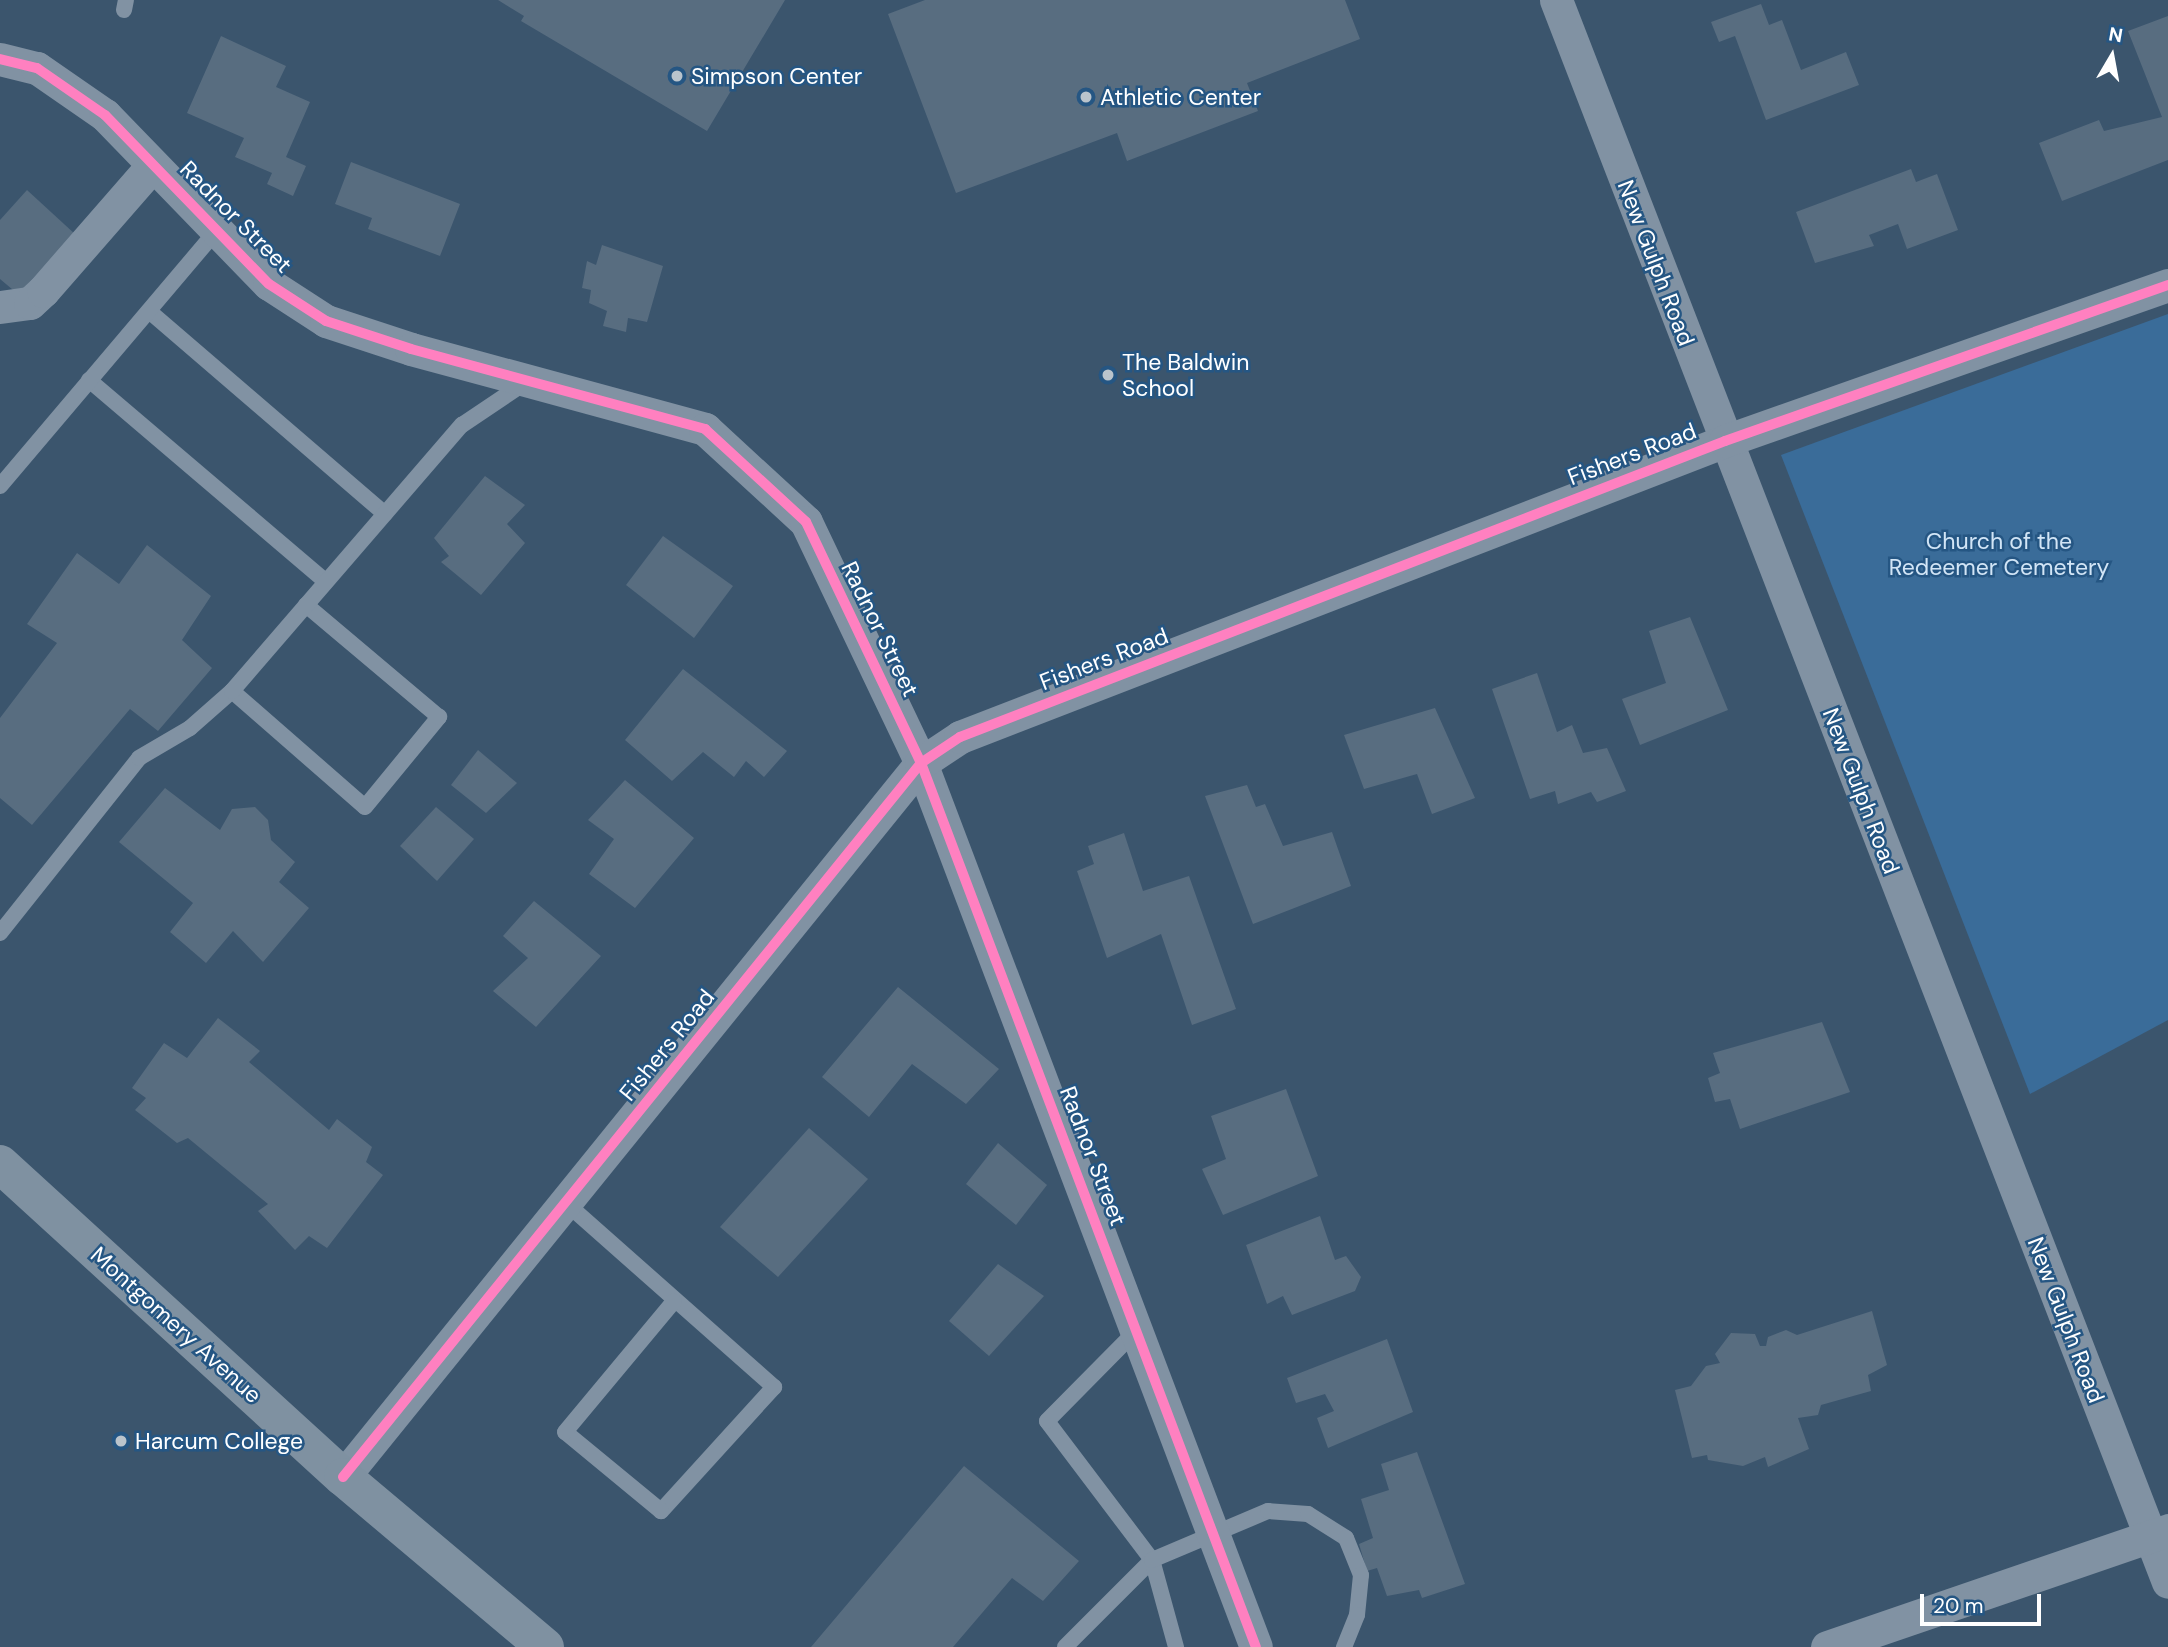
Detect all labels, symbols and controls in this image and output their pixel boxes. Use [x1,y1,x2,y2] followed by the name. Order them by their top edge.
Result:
[2077,21,2147,91] north arrow
[2107,21,2125,48] text: N
[691,62,862,90] place label: Simpson Center
[669,68,685,84] marker: Simpson Center
[1100,83,1261,111] place label: Athletic Center
[1078,89,1094,105] marker: Athletic Center
[174,155,298,279] street label: Radnor Street
[1612,176,1700,350] street label: New Gulph Road
[1122,348,1250,402] place label: The Baldwin School
[1100,367,1116,383] marker: The Baldwin School
[1564,417,1700,491] street label: Fishers Road
[1889,527,2109,581] park label: Church of the Redeemer Cemetery
[835,557,925,701] street label: Radnor Street
[1036,622,1172,696] street label: Fishers Road
[1817,704,1905,878] street label: New Gulph Road
[614,984,720,1106] street label: Fishers Road
[1054,1082,1132,1230] street label: Radnor Street
[2022,1233,2110,1407] street label: New Gulph Road
[85,1241,267,1409] street label: Montgomery Avenue
[135,1427,303,1455] place label: Harcum College
[113,1433,129,1449] marker: Harcum College
[1923,1580,2044,1624] scale bar
[1933,1592,1984,1620] text: 20 m

